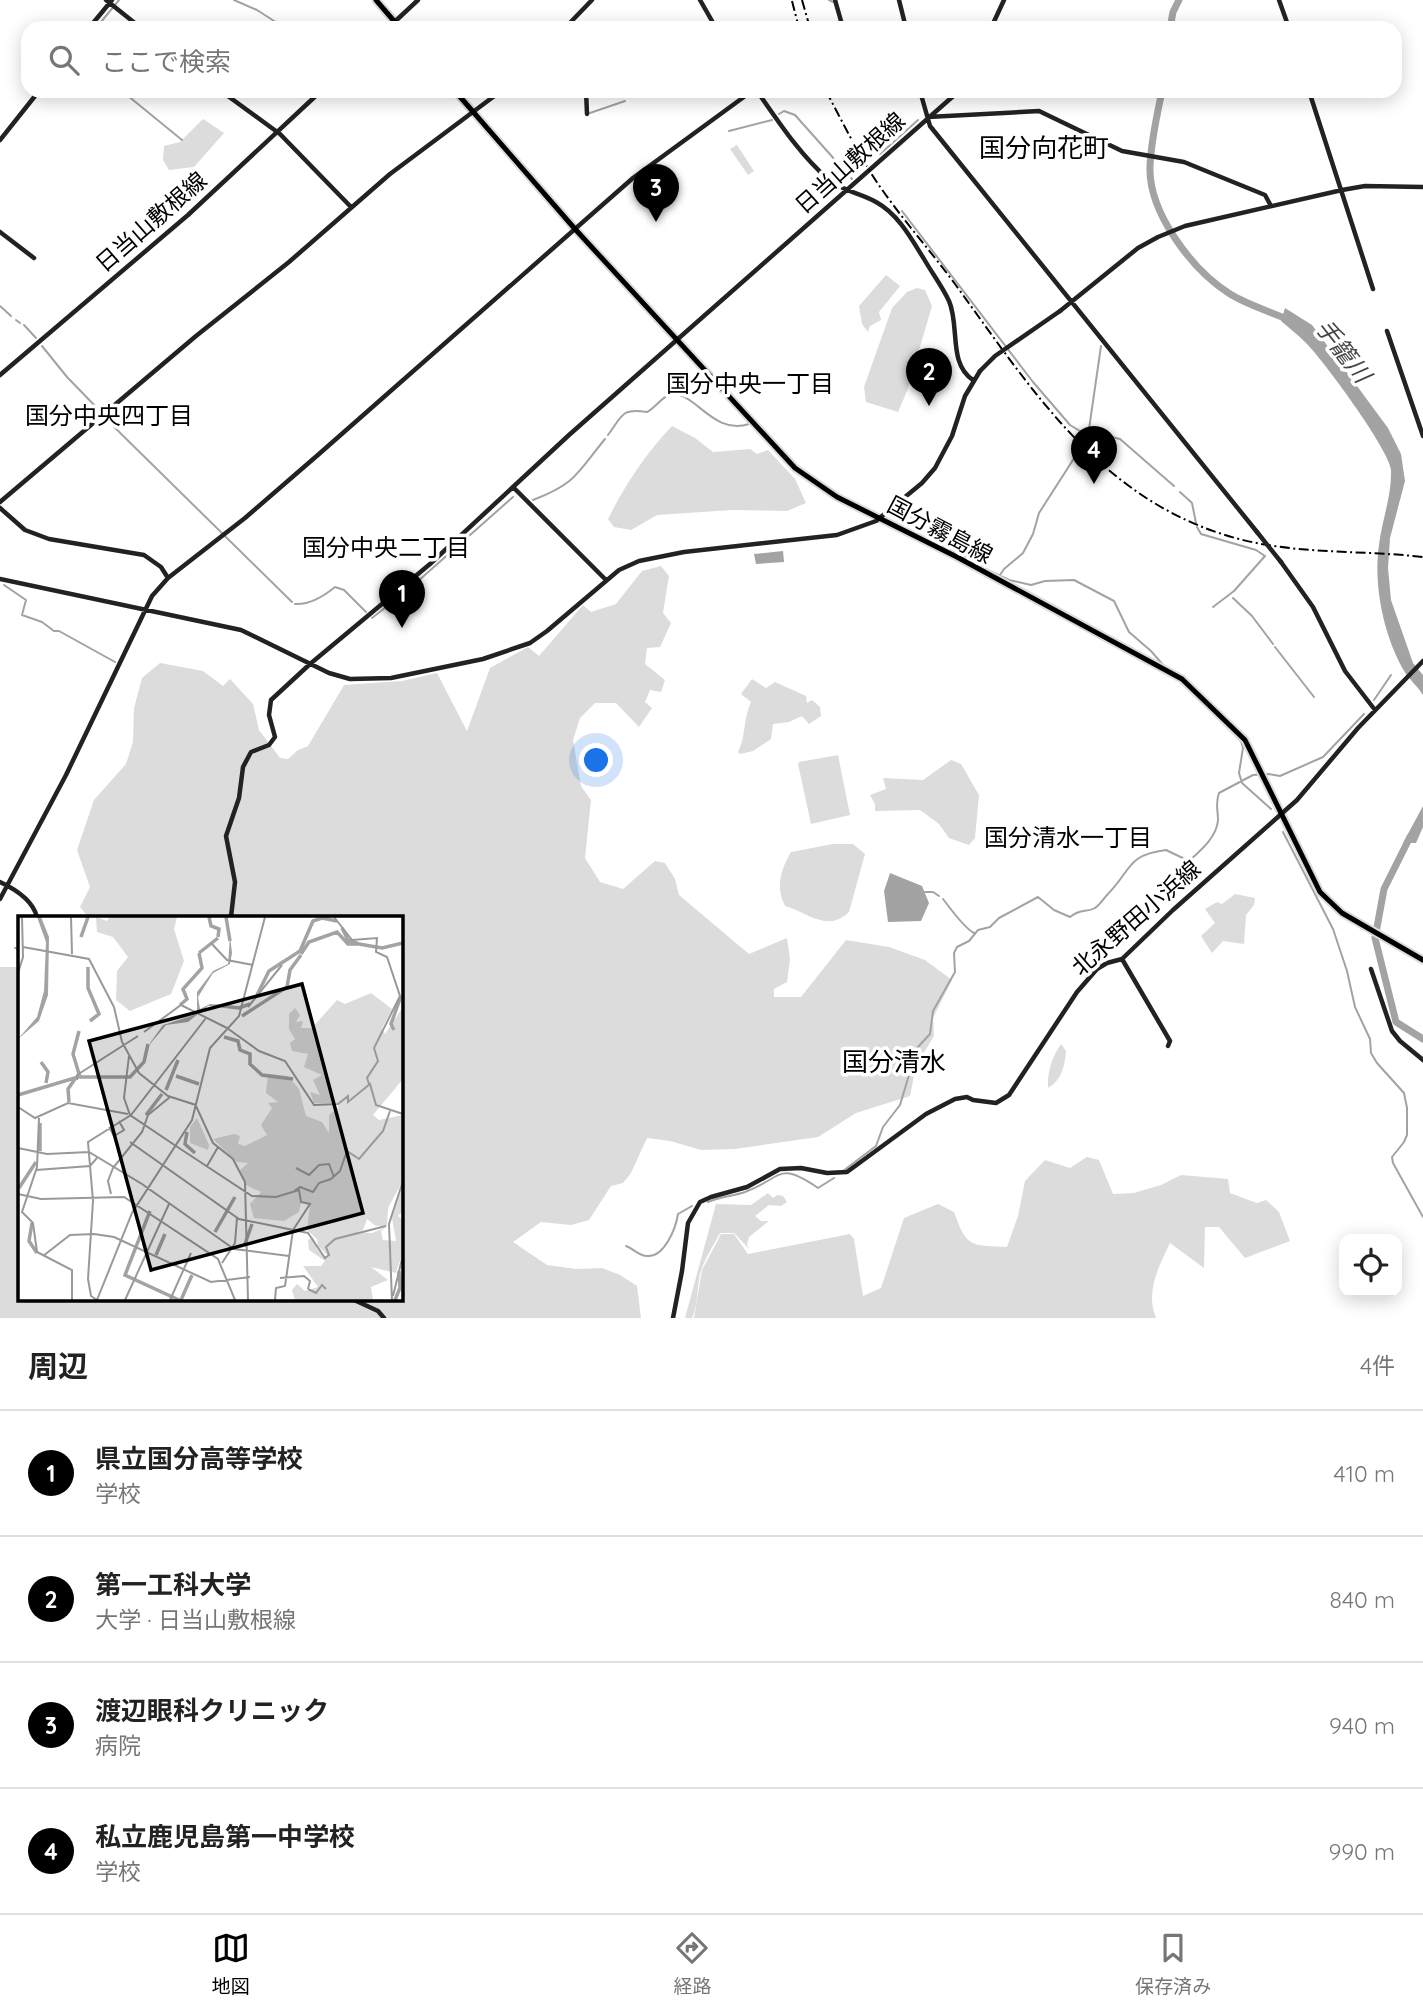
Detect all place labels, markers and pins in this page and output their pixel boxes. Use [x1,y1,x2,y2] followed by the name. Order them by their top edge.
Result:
[633,164,679,222] pin: 3
[906,348,952,406] pin: 2
[1071,426,1117,484] pin: 4
[379,570,425,628] pin: 1

